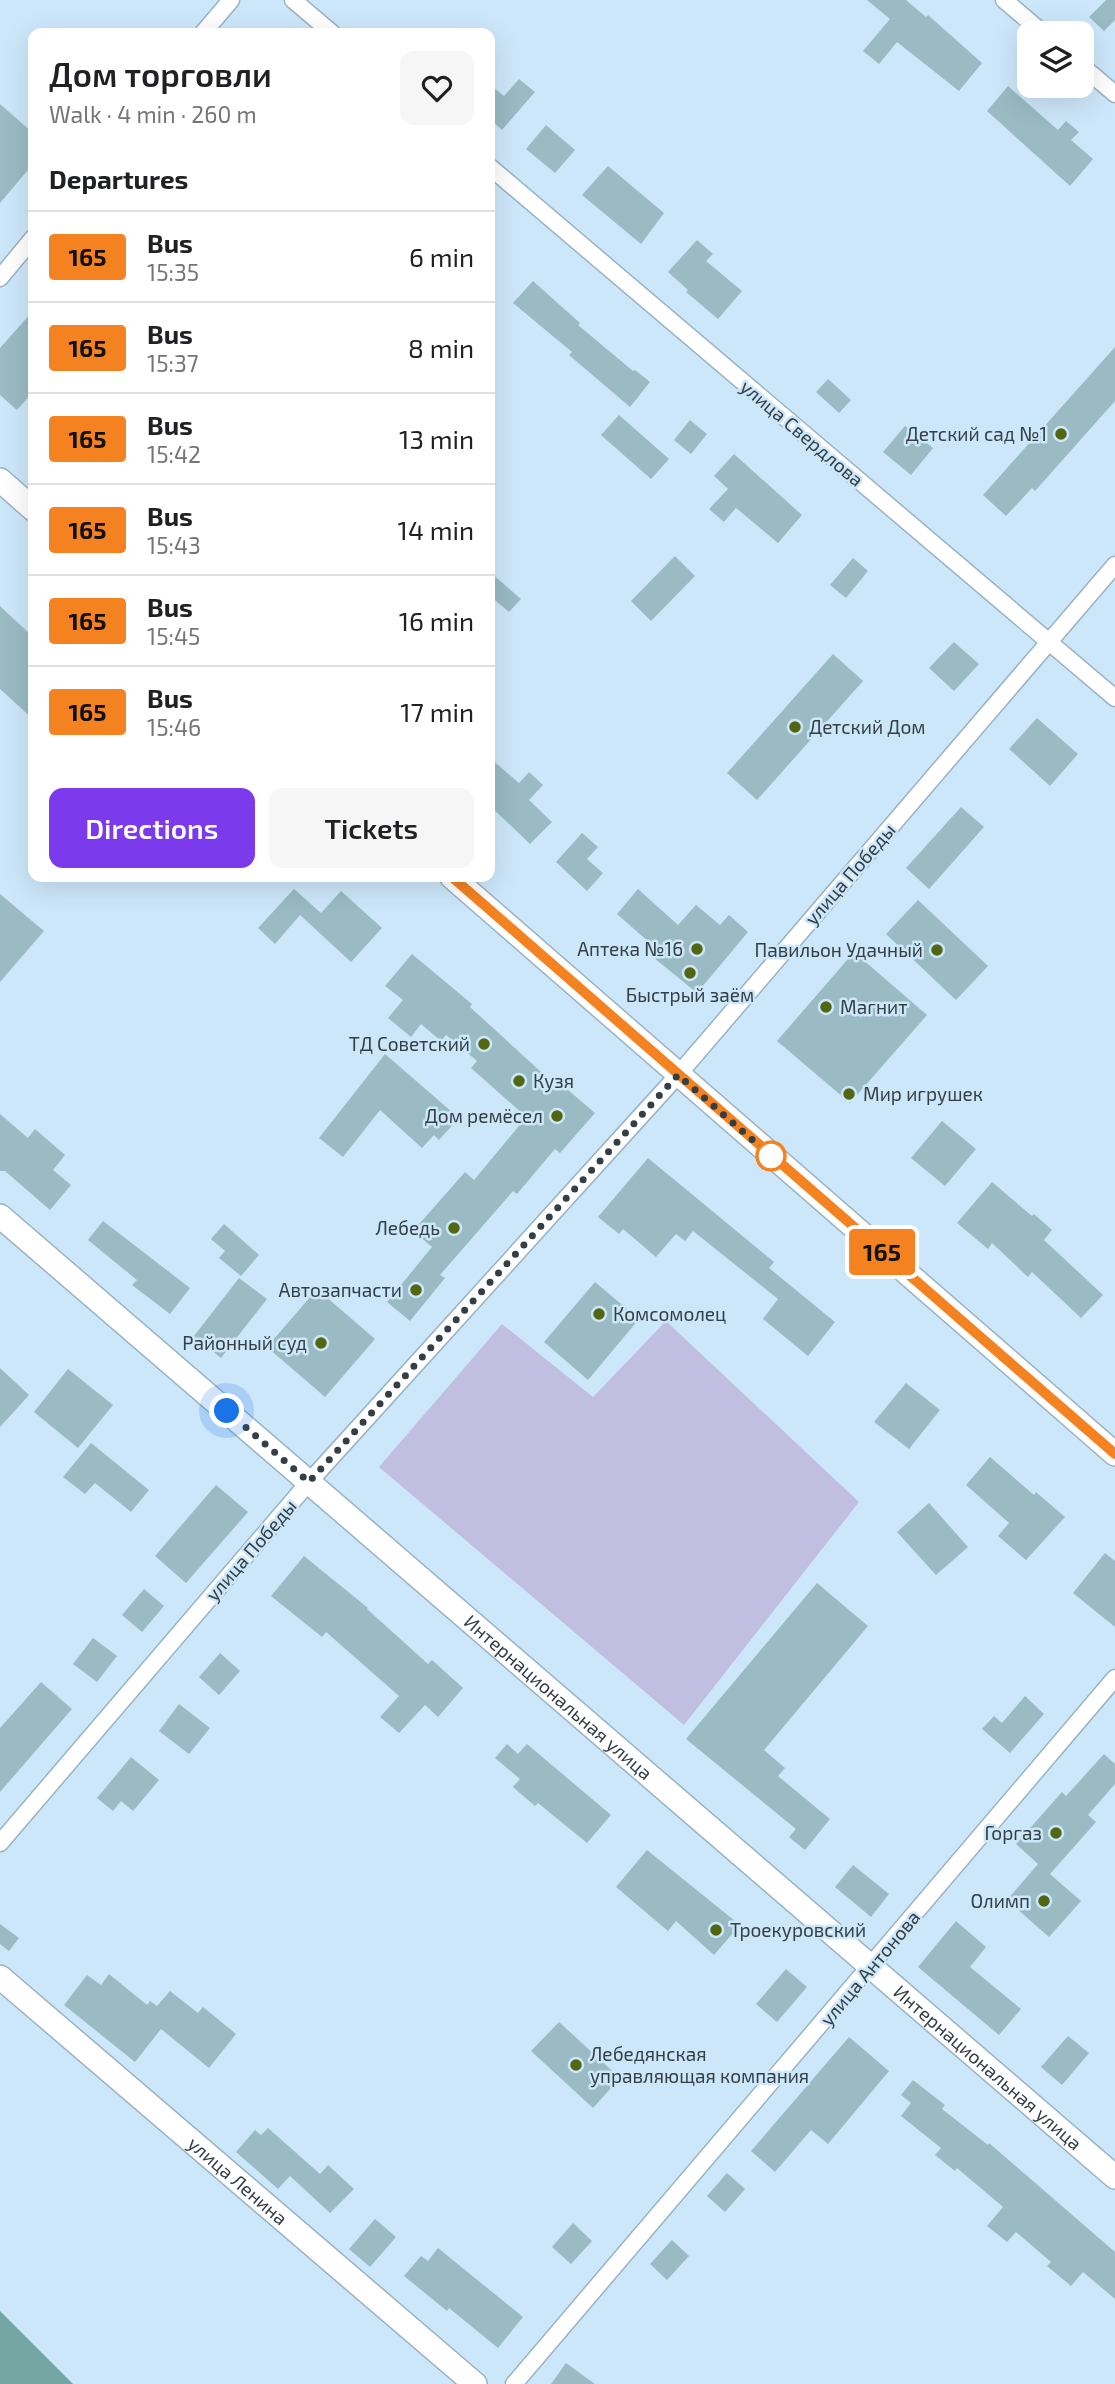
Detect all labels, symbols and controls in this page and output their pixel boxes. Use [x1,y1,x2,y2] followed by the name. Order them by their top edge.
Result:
[1017,21,1094,98] map controls
[1017,21,1094,98] button: layers
[400,51,474,125] button: heart
[49,54,272,94] text: Дом торговли
[49,100,257,128] text: Walk · 4 min · 260 m
[49,163,188,194] text: Departures
[147,227,193,258] text: Bus
[409,241,474,272] text: 6 min
[69,242,106,271] text: 165
[147,258,199,286] text: 15:35
[147,318,193,349] text: Bus
[408,332,474,363] text: 8 min
[69,333,106,362] text: 165
[147,349,198,377] text: 15:37
[735,374,869,492] street label: улица Свердлова
[147,409,193,440] text: Bus
[906,422,1047,445] place label: Детский сад №1
[399,423,474,454] text: 13 min
[69,424,106,453] text: 165
[1053,426,1069,442] marker: Детский сад №1
[147,440,201,468] text: 15:42
[147,500,193,531] text: Bus
[398,514,474,545] text: 14 min
[69,515,106,544] text: 165
[147,531,201,559] text: 15:43
[147,591,193,622] text: Bus
[399,605,474,636] text: 16 min
[69,606,106,635] text: 165
[147,622,200,650] text: 15:45
[147,682,193,713] text: Bus
[400,696,474,727] text: 17 min
[69,697,106,726] text: 165
[147,713,201,741] text: 15:46
[809,715,926,738] place label: Детский Дом
[787,719,803,735] marker: Детский Дом
[49,788,255,868] button: Directions
[269,788,474,868] button: Tickets
[799,818,901,930] street label: улица Победы
[577,937,683,960] place label: Аптека №16
[755,938,923,961] place label: Павильон Удачный
[689,941,705,957] marker: Аптека №16
[929,942,945,958] marker: Павильон Удачный
[682,965,698,981] marker: Быстрый заём
[626,983,754,1006] place label: Быстрый заём
[840,995,907,1018] place label: Магнит
[818,999,834,1015] marker: Магнит
[349,1032,470,1055] place label: ТД Советский
[476,1036,492,1052] marker: ТД Советский
[533,1069,574,1093] place label: Кузя
[511,1073,527,1089] marker: Кузя
[863,1082,983,1106] place label: Мир игрушек
[841,1086,857,1102] marker: Мир игрушек
[425,1104,543,1127] place label: Дом ремёсел
[549,1108,565,1124] marker: Дом ремёсел
[756,1141,786,1171] unlabelled marker
[375,1216,440,1239] place label: Лебедь
[446,1220,462,1236] marker: Лебедь
[842,1229,922,1275] line badge: 165
[863,1237,901,1266] text: 165
[279,1278,402,1301] place label: Автозапчасти
[408,1282,424,1298] marker: Автозапчасти
[613,1302,726,1325] place label: Комсомолец
[591,1306,607,1322] marker: Комсомолец
[182,1331,307,1355] place label: Районный суд
[313,1335,329,1351] marker: Районный суд
[209,1393,244,1428] your location
[200,1494,302,1606] street label: улица Победы
[460,1609,657,1784] street label: Интернациональная улица
[985,1821,1042,1844] place label: Горгаз
[1048,1825,1064,1841] marker: Горгаз
[970,1889,1030,1912] place label: Олимп
[1036,1893,1052,1909] marker: Олимп
[815,1905,925,2031] street label: улица Антонова
[730,1918,866,1942] place label: Троекуровский
[708,1922,724,1938] marker: Троекуровский
[889,1980,1087,2154] street label: Интернациональная улица
[590,2042,809,2088] place label: Лебедянская управляющая компания
[568,2057,584,2073] marker: Лебедянская управляющая компания
[183,2131,292,2229] street label: улица Ленина

